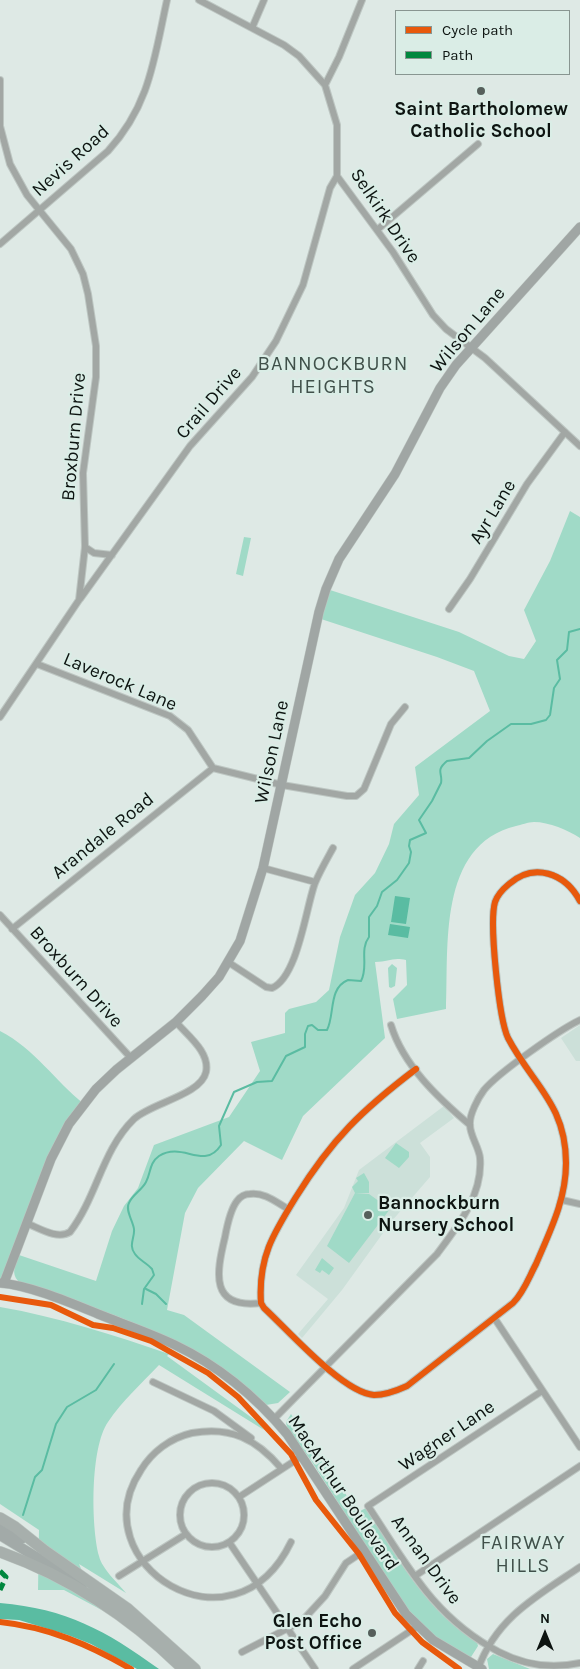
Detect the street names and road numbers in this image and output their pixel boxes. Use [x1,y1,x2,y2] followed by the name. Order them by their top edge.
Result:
[28,120,114,202] street label: Nevis Road
[345,164,425,268] street label: Selkirk Drive
[426,283,510,377] street label: Wilson Lane
[171,362,247,444] street label: Crail Drive
[57,372,91,502] street label: Broxburn Drive
[465,476,521,548] street label: Ayr Lane
[60,648,180,716] street label: Laverock Lane
[250,698,294,806] street label: Wilson Lane
[47,788,159,884] street label: Arandale Road
[24,922,128,1032] street label: Broxburn Drive
[395,1396,499,1476] street label: Wagner Lane
[283,1411,403,1575] street label: MacArthur Boulevard
[386,1511,466,1609] street label: Annan Drive

